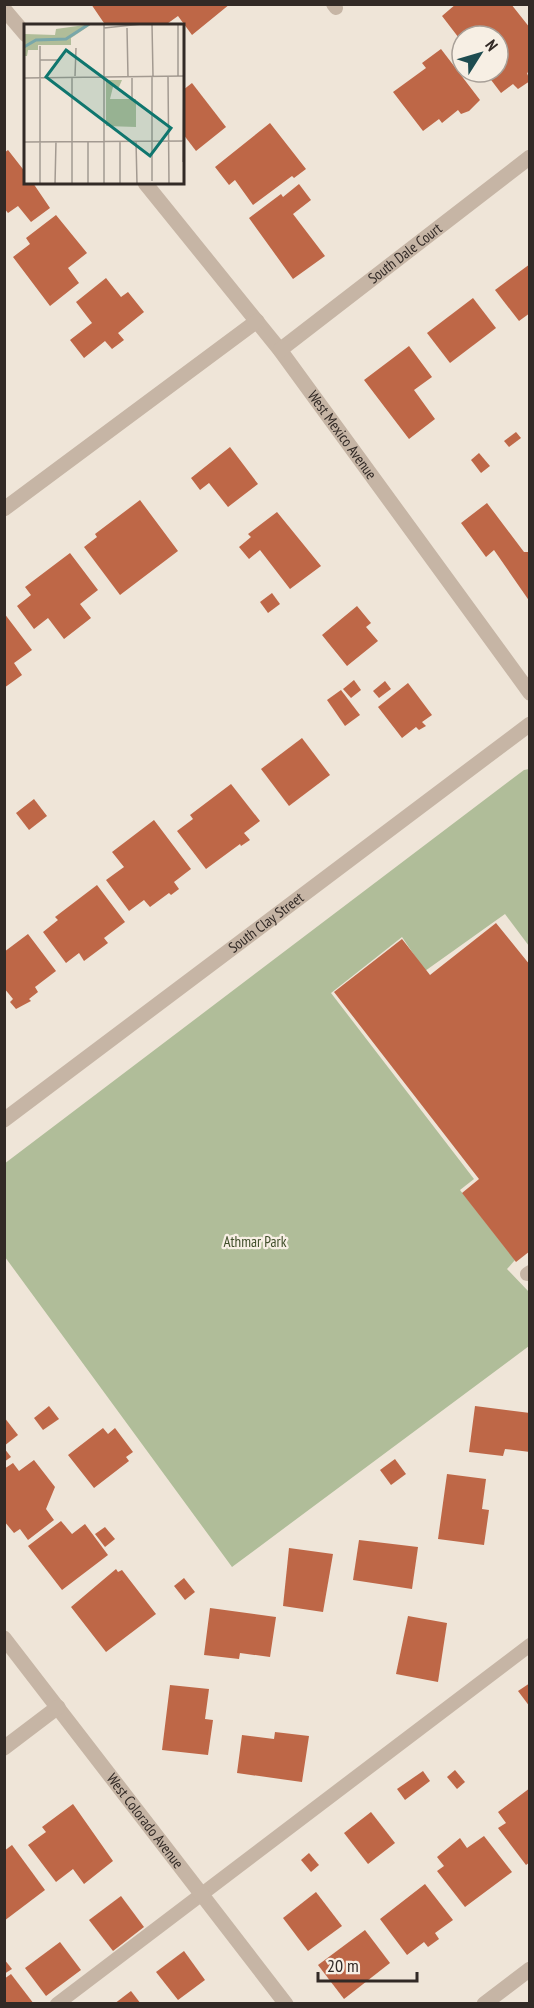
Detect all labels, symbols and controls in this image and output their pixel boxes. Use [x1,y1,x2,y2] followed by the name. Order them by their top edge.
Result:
[24,24,184,184] inset map
[450,24,510,84] north arrow
[481,36,503,54] text: N
[364,219,445,288] street label: South Dale Court
[304,387,381,483] street label: West Mexico Avenue
[224,888,307,957] street label: South Clay Street
[224,1232,287,1251] park label: Athmar Park
[103,1769,188,1872] street label: West Colorado Avenue
[318,1945,417,1983] scale bar
[327,1954,359,1977] text: 20 m

